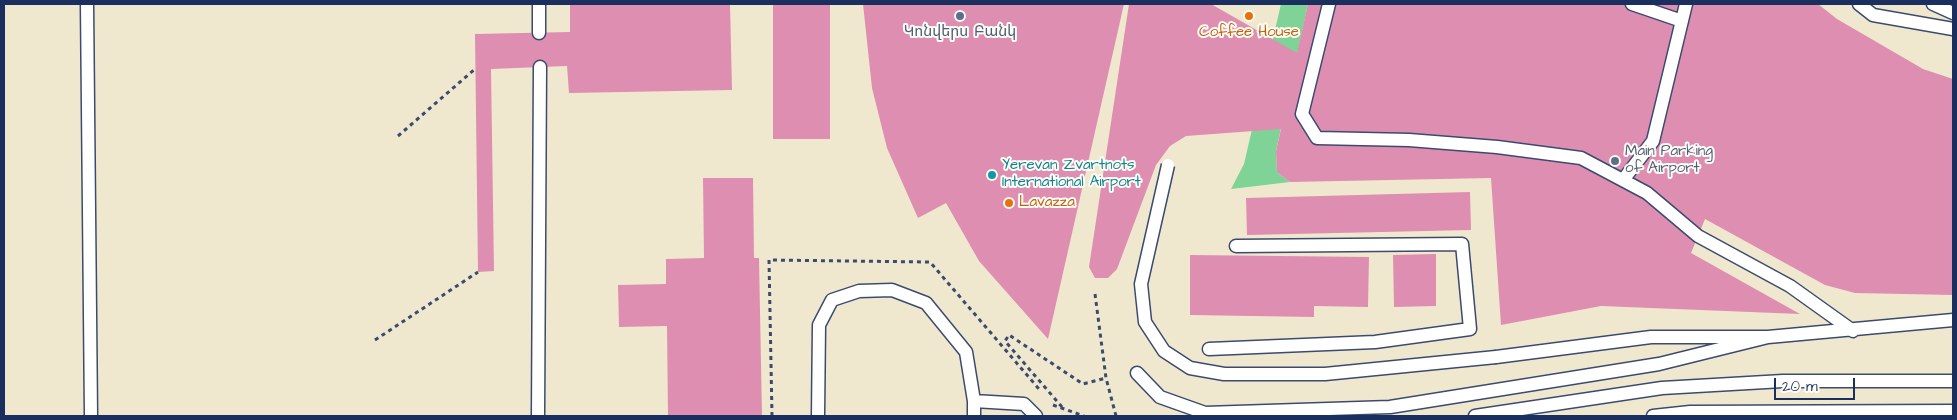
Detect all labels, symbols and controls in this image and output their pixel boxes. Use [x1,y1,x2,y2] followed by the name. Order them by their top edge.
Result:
[954,10,966,22] marker: Կոնվերս Բանկ
[1243,10,1255,22] marker: Coffee House
[904,24,1016,42] place label: Կոնվերս Բանկ
[1199,24,1299,42] place label: Coffee House
[1625,143,1713,178] place label: Main Parking of Airport
[1609,155,1621,167] marker: Main Parking of Airport
[1002,157,1141,192] place label: Yerevan Zvartnots International Airport
[986,169,998,181] marker: Yerevan Zvartnots International Airport
[1019,194,1075,212] place label: Lavazza
[1003,197,1015,209] marker: Lavazza
[1777,368,1858,400] scale bar
[1782,376,1818,397] text: 20 m

